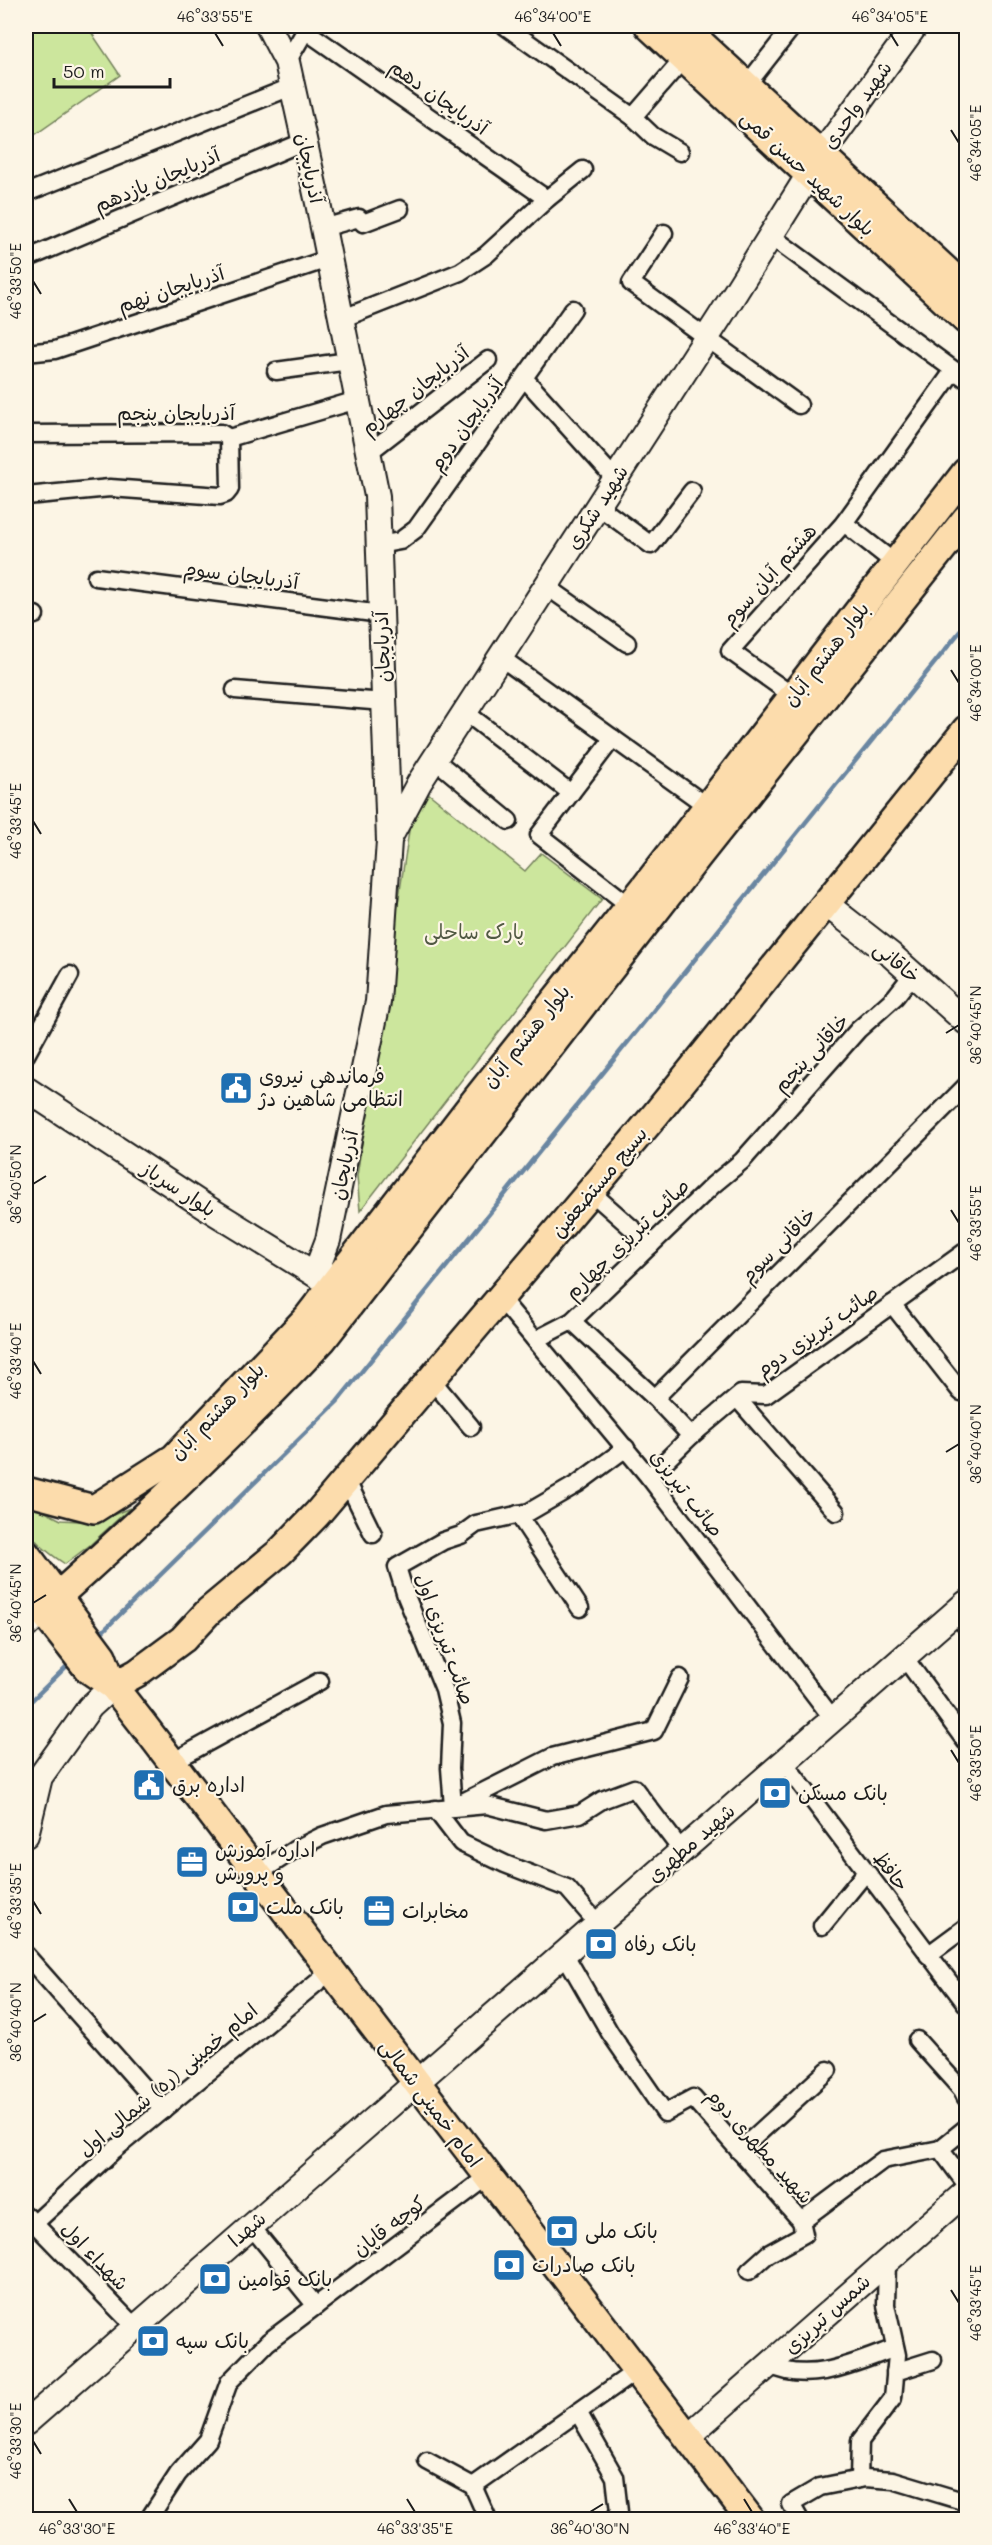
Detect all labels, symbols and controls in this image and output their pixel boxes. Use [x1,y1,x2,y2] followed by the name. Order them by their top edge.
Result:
[177,6,253,26] text: 46°33'55"E
[515,6,592,26] text: 46°34'00"E
[852,6,929,26] text: 46°34'05"E
[54,51,170,89] scale bar
[383,52,495,143] street label: آذربایجان دهم
[815,55,897,154] street label: شهید واحدی
[63,59,105,83] text: 50 m
[735,103,881,242] street label: بلوار شهید حسن قمی
[965,104,985,181] text: 46°34'05"E
[291,130,331,206] street label: آذربایجان
[90,140,226,220] street label: آذربایجان یازدهم
[5,242,25,319] text: 46°33'50"E
[114,258,229,320] street label: آذربایجان نهم
[355,338,476,442] street label: آذربایجان چهارم
[422,370,512,478] street label: آذربایجان دوم
[117,399,236,428] street label: آذربایجان پنجم
[559,459,633,554] street label: شهید شکری
[715,517,824,634] street label: هشتم آبان سوم
[182,554,301,598] street label: آذربایجان سوم
[776,596,877,713] street label: بلوار هشتم آبان
[367,610,395,683] street label: آذربایجان
[965,644,985,721] text: 46°34'00"E
[5,783,25,859] text: 46°33'45"E
[424,918,524,945] park label: پارک ساحلی
[868,934,926,989] street label: خاقانی
[475,978,577,1094] street label: بلوار هشتم آبان
[965,986,985,1064] text: 36°40'45"N
[767,1007,856,1100] street label: خاقانی پنجم
[257,1062,403,1112] place label: فرماندهی نیروی انتظامی شاهین دژ
[218,1070,254,1106] public building icon: فرماندهی نیروی انتظامی شاهین دژ
[544,1120,654,1244] street label: بسیج مستضعفین
[323,1126,363,1202] street label: آذربایجان
[5,1144,25,1224] text: 36°40'50"N
[136,1153,222,1222] street label: بلوار سرباز
[558,1172,696,1307] street label: صائب تبریزی چهارم
[965,1185,985,1261] text: 46°33'55"E
[734,1201,824,1291] street label: خاقانی سوم
[750,1278,885,1385] street label: صائب تبریزی دوم
[5,1322,25,1399] text: 46°33'40"E
[163,1356,272,1467] street label: بلوار هشتم آبان
[965,1404,985,1484] text: 36°40'40"N
[645,1443,730,1542] street label: صائب تبریزی
[5,1564,25,1642] text: 36°40'45"N
[410,1569,482,1708] street label: صائب تبریزی اول
[965,1724,985,1801] text: 46°33'50"E
[131,1767,167,1803] public building icon: اداره برق
[172,1771,245,1797] place label: اداره برق
[757,1775,793,1811] bank icon: بانک مسکن
[798,1779,888,1805] place label: بانک مسکن
[641,1797,740,1888] street label: شهید مطهری
[215,1836,315,1886] place label: اداره آموزش و پرورش
[174,1844,210,1880] office icon: اداره آموزش و پرورش
[868,1845,915,1896] street label: حافظ
[5,1863,25,1939] text: 46°33'35"E
[225,1889,261,1925] bank icon: بانک ملت
[266,1893,344,1919] place label: بانک ملت
[361,1893,397,1929] office icon: مخابرات
[402,1897,469,1923] place label: مخابرات
[583,1926,619,1962] bank icon: بانک رفاه
[624,1930,696,1956] place label: بانک رفاه
[5,1982,25,2062] text: 36°40'40"N
[72,1997,264,2164] street label: امام خمینی (ره) شمالی اول
[373,2033,489,2174] street label: امام خمینی شمالی
[699,2082,820,2211] street label: شهید مطهری دوم
[347,2189,431,2262] street label: کوچه قاپان
[222,2205,271,2252] street label: شهدا
[544,2213,580,2249] bank icon: بانک ملی
[56,2215,135,2295] street label: شهداء اول
[585,2217,658,2244] place label: بانک ملی
[491,2247,527,2283] bank icon: بانک صادرات
[532,2251,636,2277] place label: بانک صادرات
[197,2261,233,2297] bank icon: بانک قوامین
[238,2265,332,2291] place label: بانک قوامین
[965,2265,985,2341] text: 46°33'45"E
[777,2267,875,2359] street label: شمس تبریزی
[135,2323,171,2359] bank icon: بانک سپه
[176,2327,249,2354] place label: بانک سپه
[5,2402,25,2479] text: 46°33'30"E
[39,2518,116,2538] text: 46°33'30"E
[377,2518,453,2538] text: 46°33'35"E
[550,2518,630,2538] text: 36°40'30"N
[714,2518,791,2538] text: 46°33'40"E

